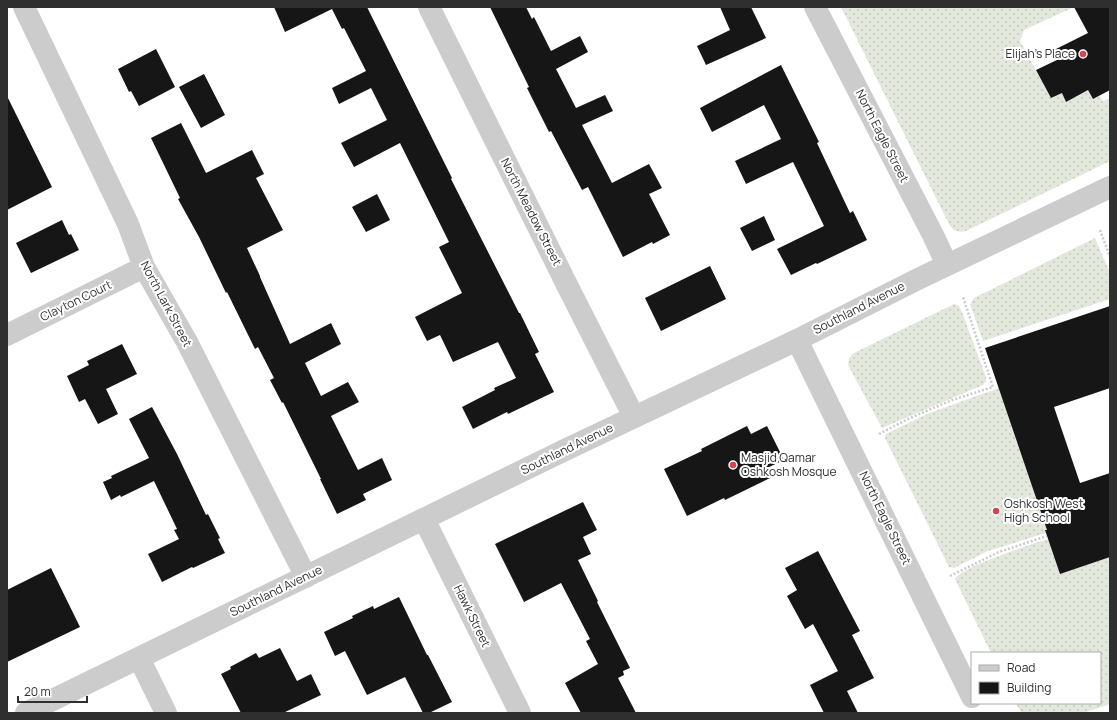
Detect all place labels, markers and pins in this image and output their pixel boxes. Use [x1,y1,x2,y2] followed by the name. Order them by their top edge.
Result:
[1005,45,1075,62] place label: Elijah’s Place
[1078,49,1088,59] marker: Elijah’s Place
[741,449,837,480] place label: Masjid Qamar Oshkosh Mosque
[728,460,738,470] marker: Masjid Qamar Oshkosh Mosque
[1004,495,1084,526] place label: Oshkosh West High School
[991,506,1001,516] marker: Oshkosh West High School

